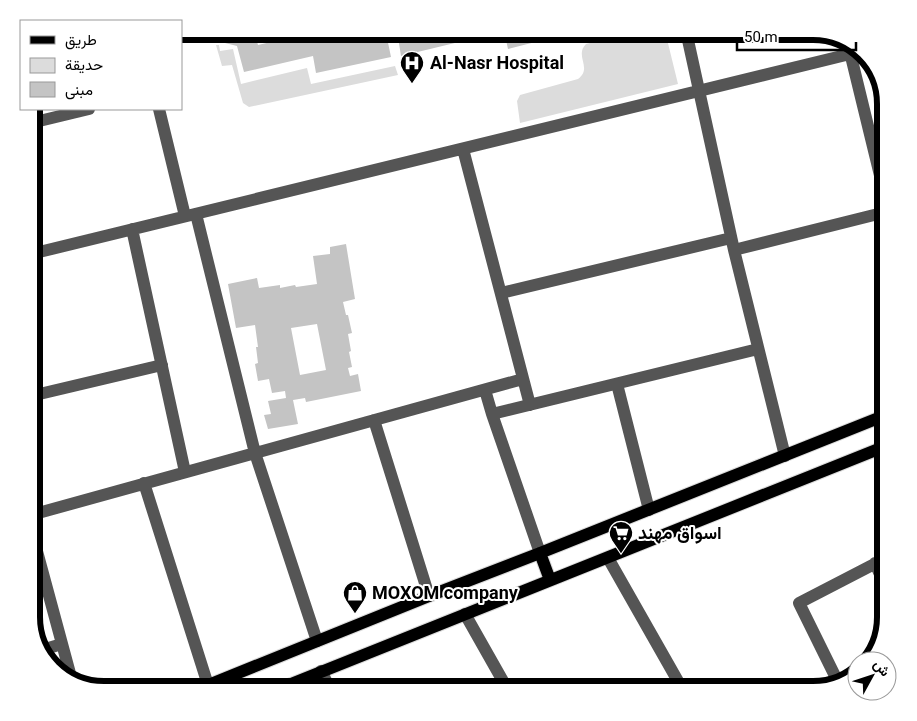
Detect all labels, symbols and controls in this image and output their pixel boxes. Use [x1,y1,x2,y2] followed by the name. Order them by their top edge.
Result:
[20,20,182,110] legend
[737,20,856,52] scale bar
[744,28,778,46] text: 50 m
[65,31,97,50] text: طريق
[399,50,425,84] hospital icon: Al-Nasr Hospital
[430,52,564,73] place label: Al-Nasr Hospital
[65,56,103,74] text: حديقة
[65,81,93,100] text: مبنى
[608,520,634,554] supermarket icon: اسواق مهند
[638,522,722,544] place label: اسواق مهند
[342,580,368,614] shop icon: MOXOM company
[372,582,519,603] place label: MOXOM company
[847,651,897,701] north arrow
[870,656,894,680] text: ش

